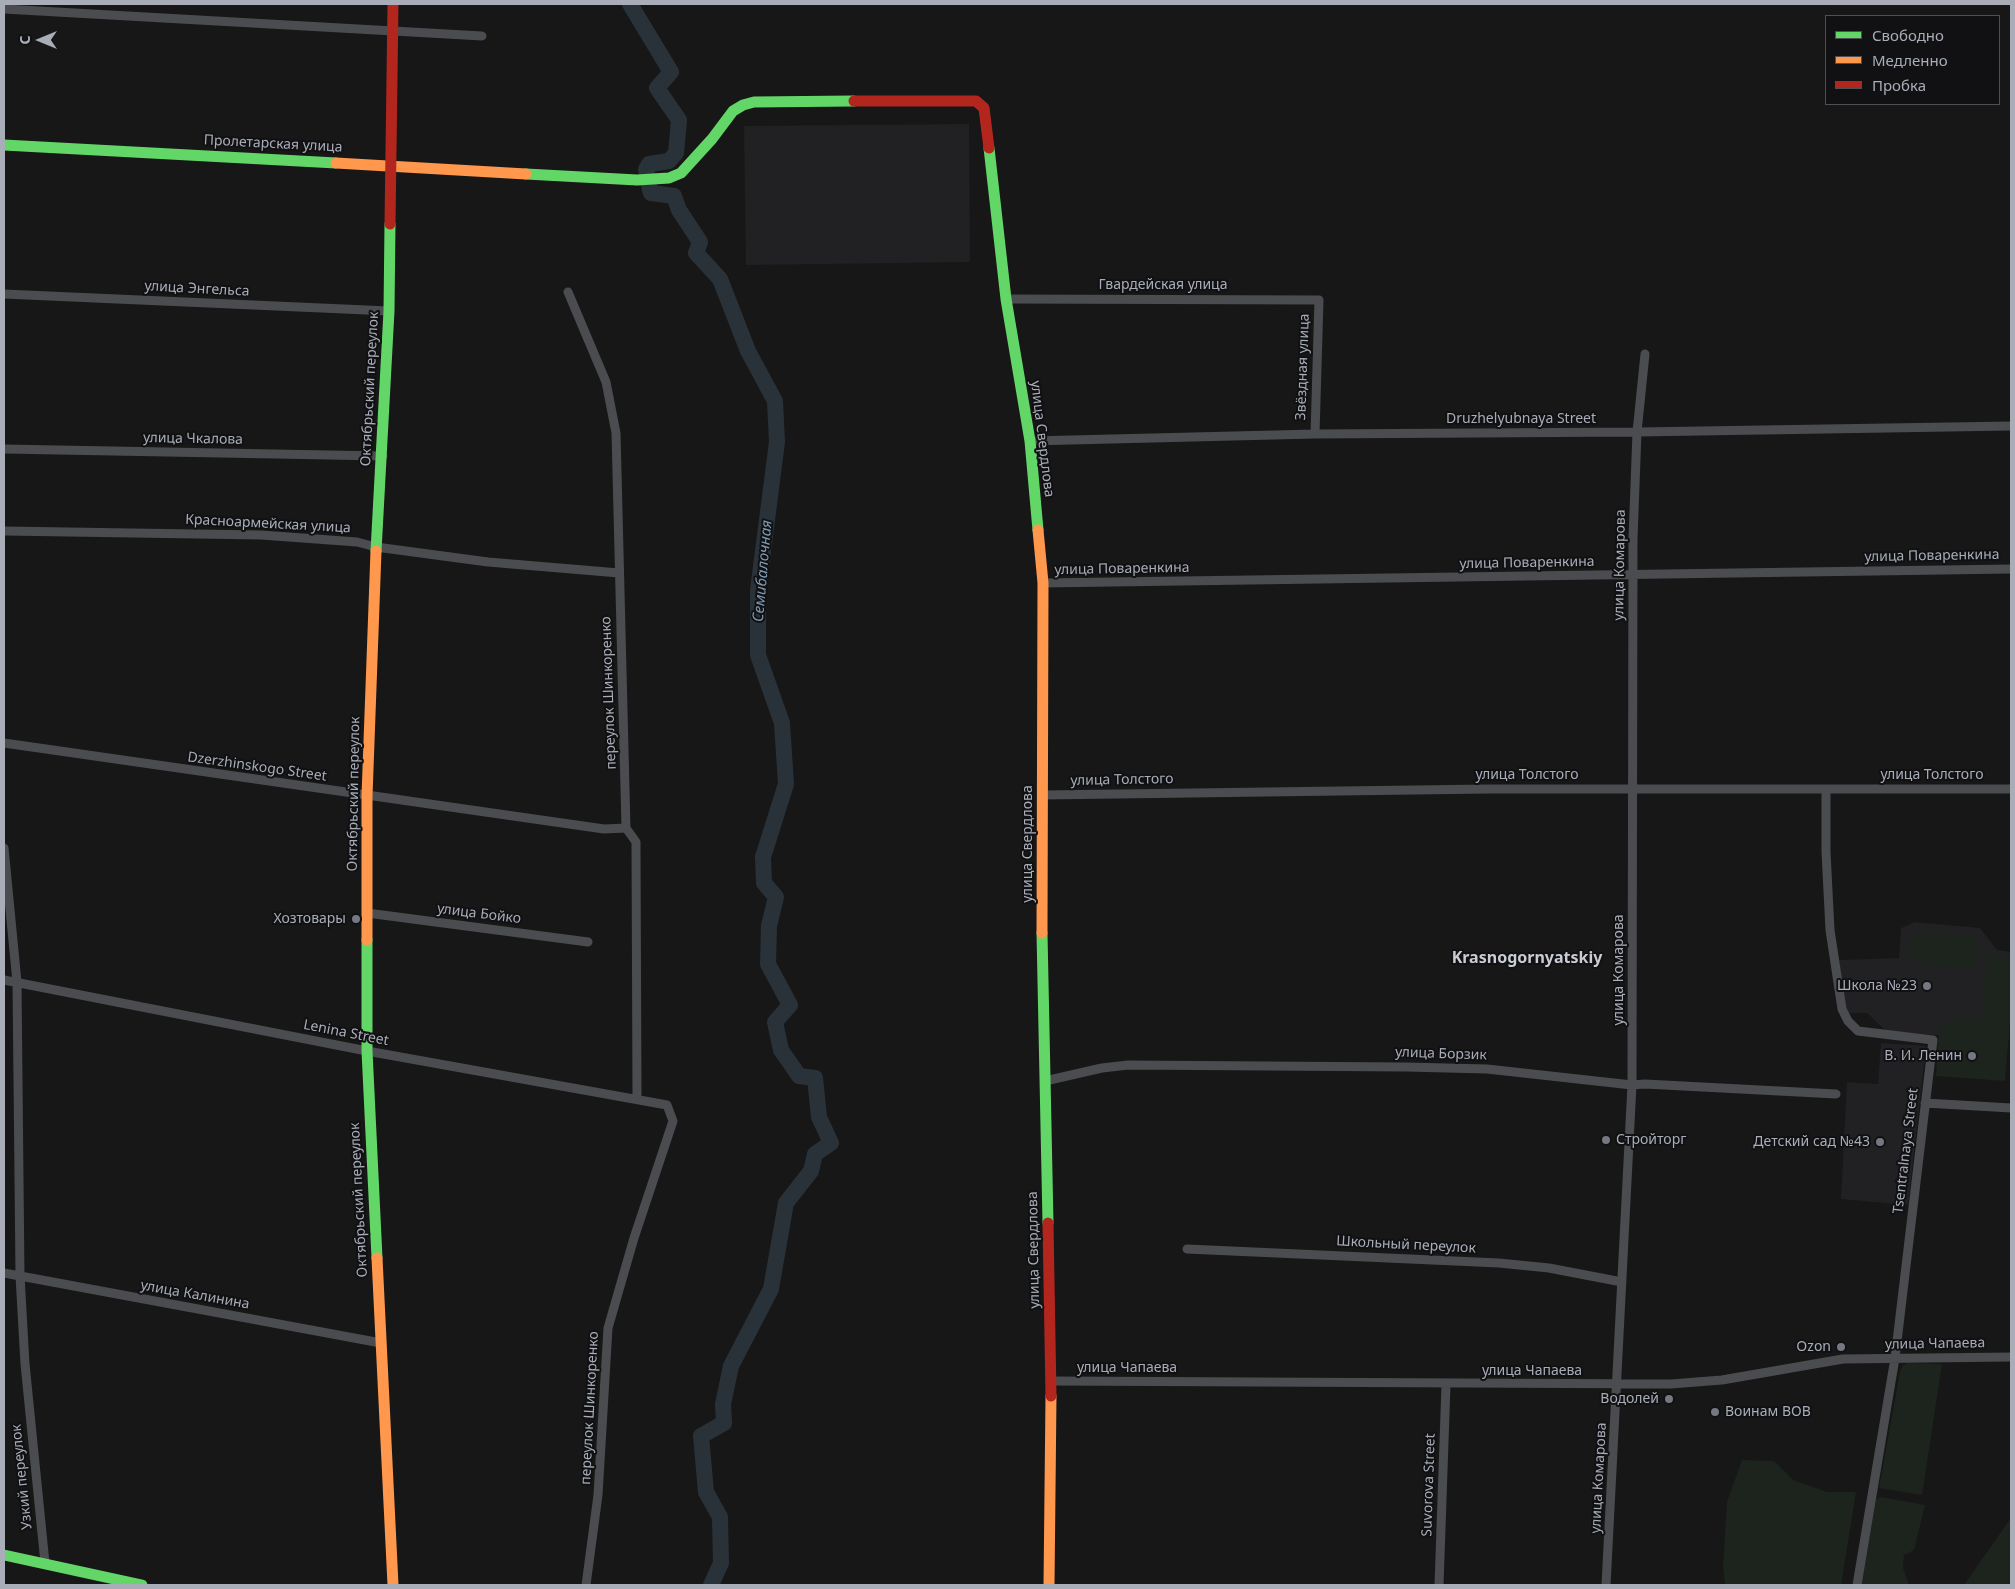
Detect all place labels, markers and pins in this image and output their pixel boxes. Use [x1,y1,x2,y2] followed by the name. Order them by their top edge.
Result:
[274,911,346,927] place label: Хозтовары
[350,913,362,925] marker: Хозтовары
[1837,978,1917,994] place label: Школа №23
[1921,980,1933,992] marker: Школа №23
[1884,1048,1962,1064] place label: В. И. Ленин
[1966,1050,1978,1062] marker: В. И. Ленин
[1616,1132,1686,1148] place label: Стройторг
[1600,1134,1612,1146] marker: Стройторг
[1753,1134,1870,1150] place label: Детский сад №43
[1874,1136,1886,1148] marker: Детский сад №43
[1796,1339,1831,1355] place label: Ozon
[1835,1341,1847,1353] marker: Ozon
[1600,1391,1659,1407] place label: Водолей
[1663,1393,1675,1405] marker: Водолей
[1725,1404,1811,1420] place label: Воинам ВОВ
[1709,1406,1721,1418] marker: Воинам ВОВ

